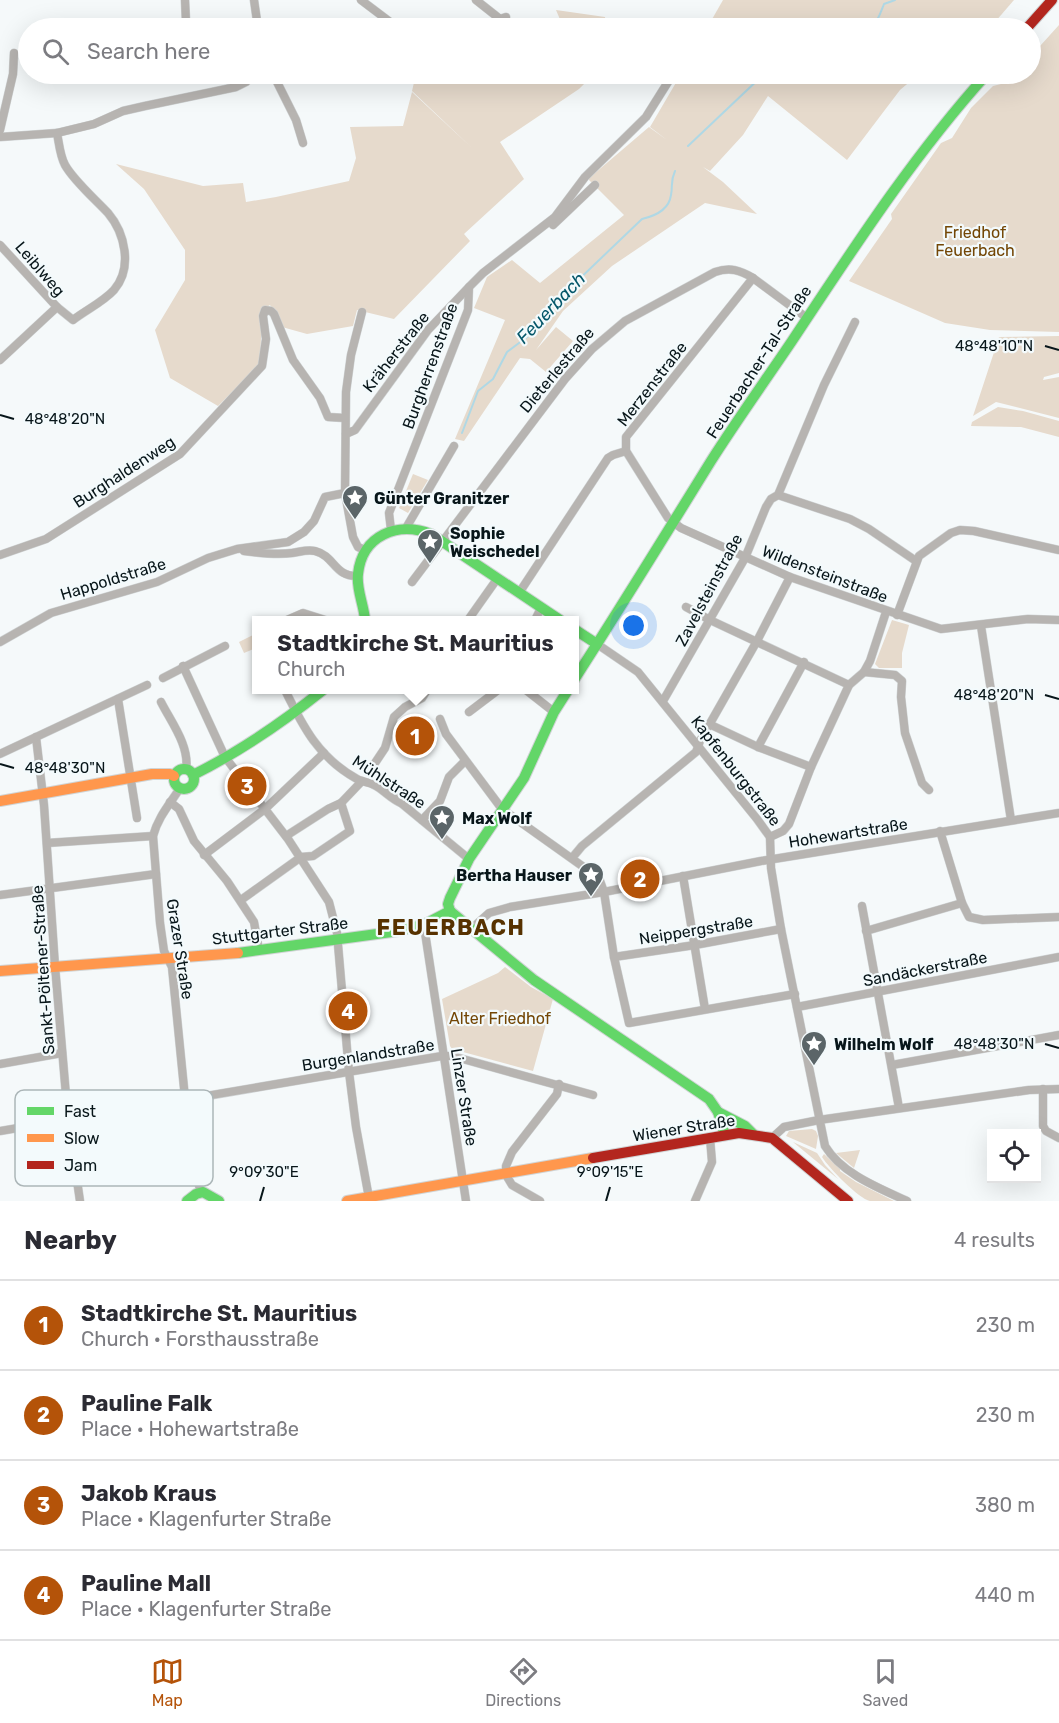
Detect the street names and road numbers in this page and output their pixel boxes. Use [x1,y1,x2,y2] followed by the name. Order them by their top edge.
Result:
[11,238,69,300] street label: Leiblweg
[703,282,816,442] street label: Feuerbacher-Tal-Straße
[398,300,462,432] street label: Burgherrenstraße
[359,308,433,396] street label: Kräherstraße
[516,323,598,417] street label: Dieterlestraße
[613,338,691,430] street label: Merzenstraße
[70,432,178,512] street label: Burghaldenweg
[671,531,747,649] street label: Zavelsteinstraße
[759,541,891,607] street label: Wildensteinstraße
[58,554,168,604] street label: Happoldstraße
[687,712,785,830] street label: Kapfenburgstraße
[349,751,429,813] street label: Mühlstraße
[787,814,909,852] street label: Hohewartstraße
[28,885,58,1055] street label: Sankt-Pöltener-Straße
[163,897,197,1001] street label: Grazer Straße
[638,912,754,948] street label: Neippergstraße
[211,913,349,949] street label: Stuttgarter Straße
[861,948,989,990] street label: Sandäckerstraße
[300,1035,436,1075] street label: Burgenlandstraße
[447,1047,481,1147] street label: Linzer Straße
[631,1111,737,1145] street label: Wiener Straße

